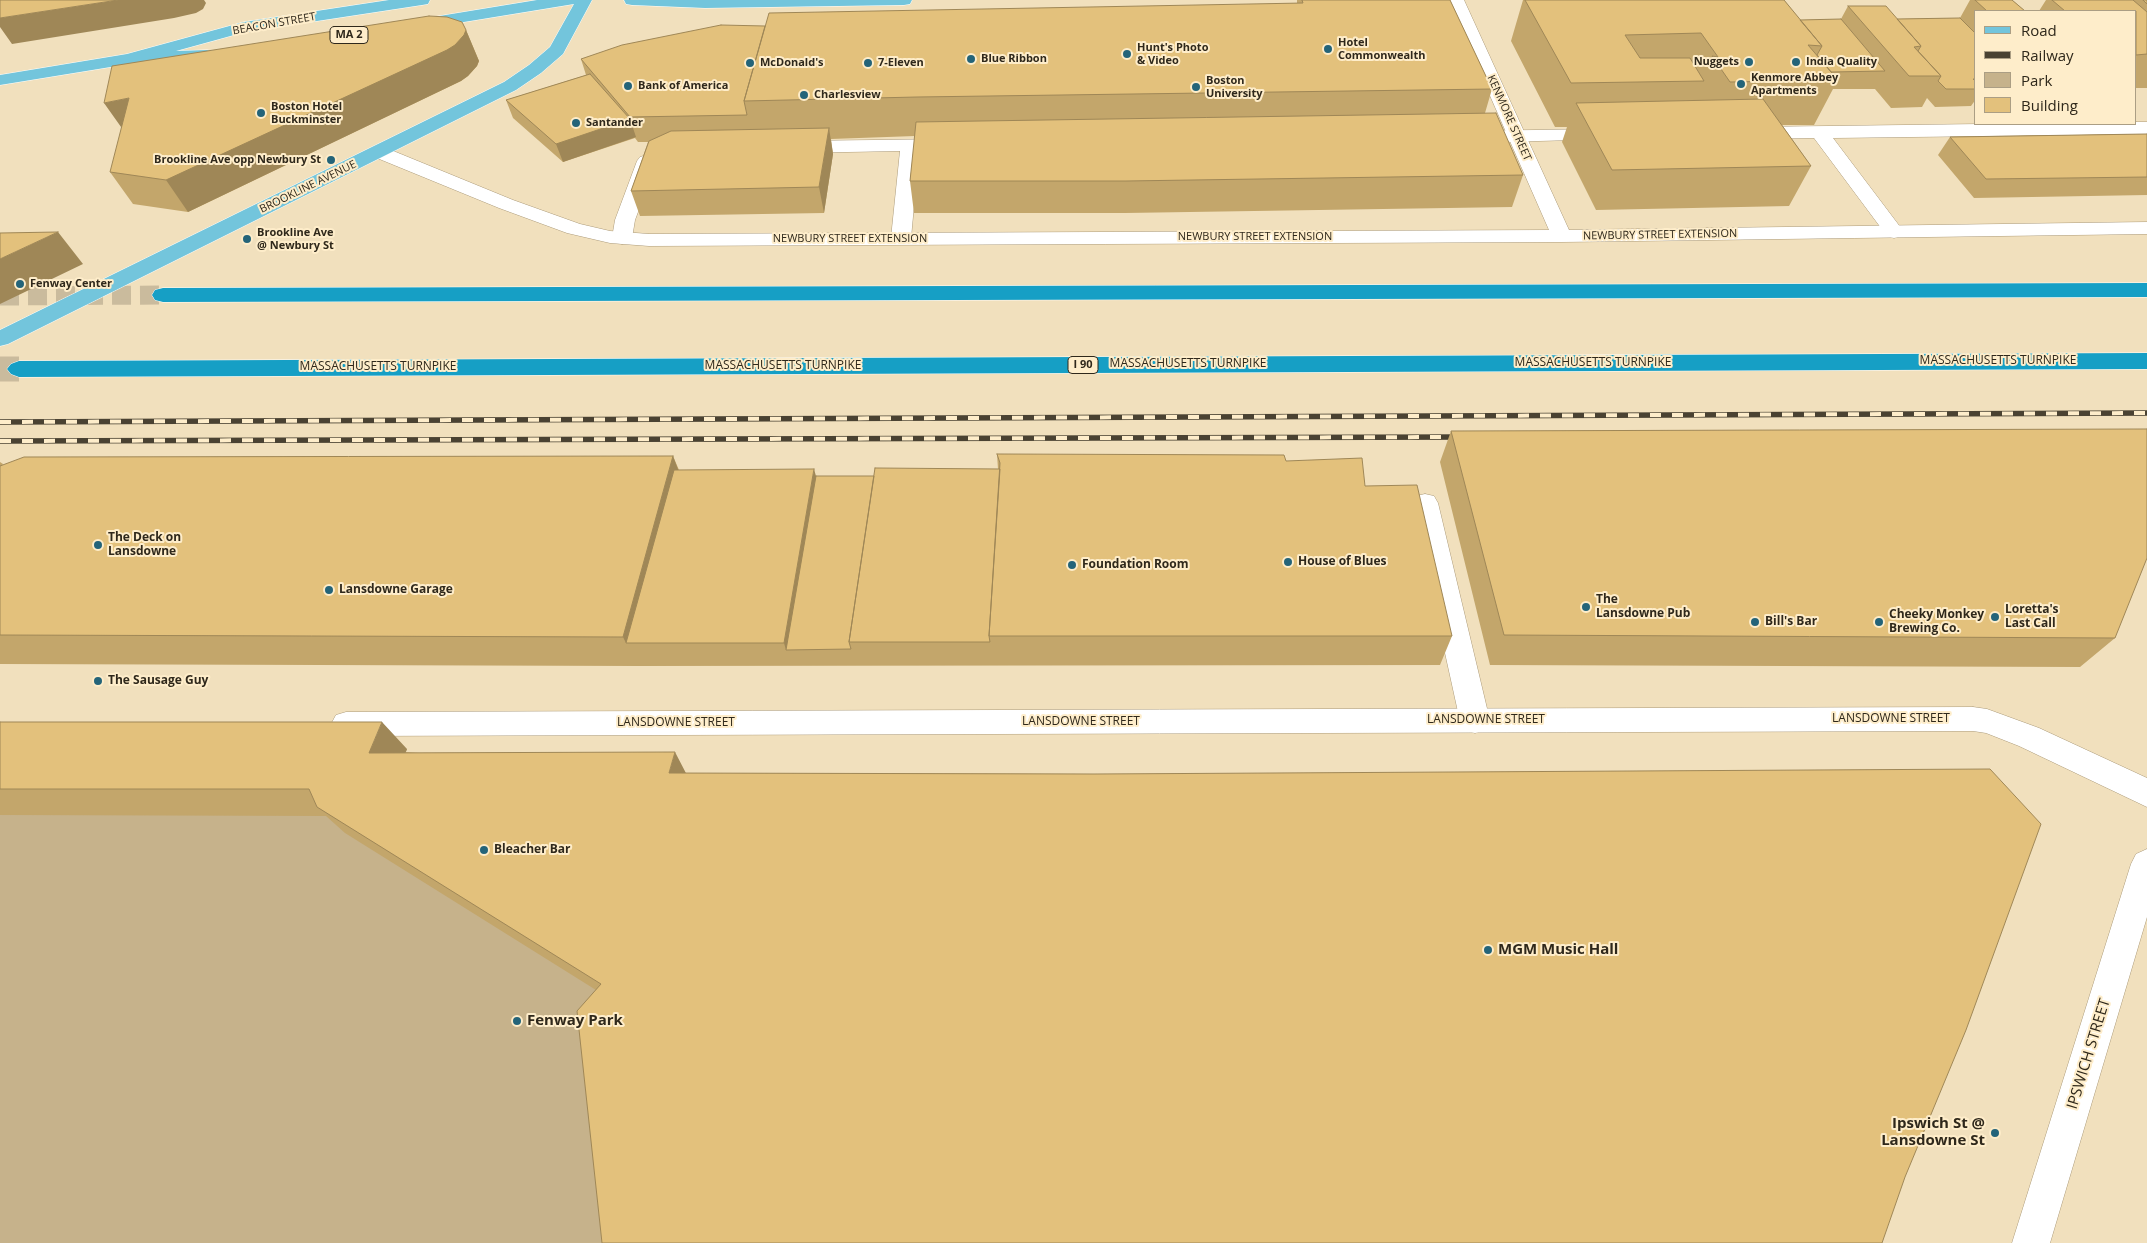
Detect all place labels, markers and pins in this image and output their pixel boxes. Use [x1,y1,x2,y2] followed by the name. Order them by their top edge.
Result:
[1338,36,1425,62] place label: Hotel Commonwealth
[1137,41,1208,67] place label: Hunt's Photo & Video
[1322,43,1334,55] marker: Hotel Commonwealth
[1121,48,1133,60] marker: Hunt's Photo & Video
[981,52,1047,66] place label: Blue Ribbon
[965,53,977,65] marker: Blue Ribbon
[1694,55,1739,69] place label: Nuggets
[1806,55,1877,69] place label: India Quality
[760,56,824,70] place label: McDonald's
[878,56,924,70] place label: 7-Eleven
[1743,56,1755,68] marker: Nuggets
[1790,56,1802,68] marker: India Quality
[744,57,756,69] marker: McDonald's
[862,57,874,69] marker: 7-Eleven
[1751,71,1838,97] place label: Kenmore Abbey Apartments
[1206,74,1263,100] place label: Boston University
[1735,78,1747,90] marker: Kenmore Abbey Apartments
[638,79,728,93] place label: Bank of America
[622,80,634,92] marker: Bank of America
[1190,81,1202,93] marker: Boston University
[814,88,881,102] place label: Charlesview
[798,89,810,101] marker: Charlesview
[271,100,342,126] place label: Boston Hotel Buckminster
[255,107,267,119] marker: Boston Hotel Buckminster
[586,116,643,130] place label: Santander
[570,117,582,129] marker: Santander
[154,153,321,167] place label: Brookline Ave opp Newbury St
[325,154,337,166] marker: Brookline Ave opp Newbury St
[257,226,334,252] place label: Brookline Ave @ Newbury St
[241,233,253,245] marker: Brookline Ave @ Newbury St
[30,277,112,291] place label: Fenway Center
[14,278,26,290] marker: Fenway Center
[108,531,181,559] place label: The Deck on Lansdowne
[92,539,104,551] marker: The Deck on Lansdowne
[1298,555,1387,569] place label: House of Blues
[1282,556,1294,568] marker: House of Blues
[1082,558,1188,572] place label: Foundation Room
[1066,559,1078,571] marker: Foundation Room
[339,583,453,597] place label: Lansdowne Garage
[323,584,335,596] marker: Lansdowne Garage
[1596,593,1690,621] place label: The Lansdowne Pub
[1580,601,1592,613] marker: The Lansdowne Pub
[2005,603,2059,631] place label: Loretta's Last Call
[1889,608,1984,636] place label: Cheeky Monkey Brewing Co.
[1989,611,2001,623] marker: Loretta's Last Call
[1765,615,1817,629] place label: Bill's Bar
[1749,616,1761,628] marker: Bill's Bar
[1873,616,1885,628] marker: Cheeky Monkey Brewing Co.
[108,674,208,688] place label: The Sausage Guy
[92,675,104,687] marker: The Sausage Guy
[494,843,571,857] place label: Bleacher Bar
[478,844,490,856] marker: Bleacher Bar
[1498,941,1618,959] place label: MGM Music Hall
[1482,944,1494,956] marker: MGM Music Hall
[527,1012,623,1030] place label: Fenway Park
[511,1015,523,1027] marker: Fenway Park
[1881,1115,1985,1150] place label: Ipswich St @ Lansdowne St
[1989,1127,2001,1139] marker: Ipswich St @ Lansdowne St

